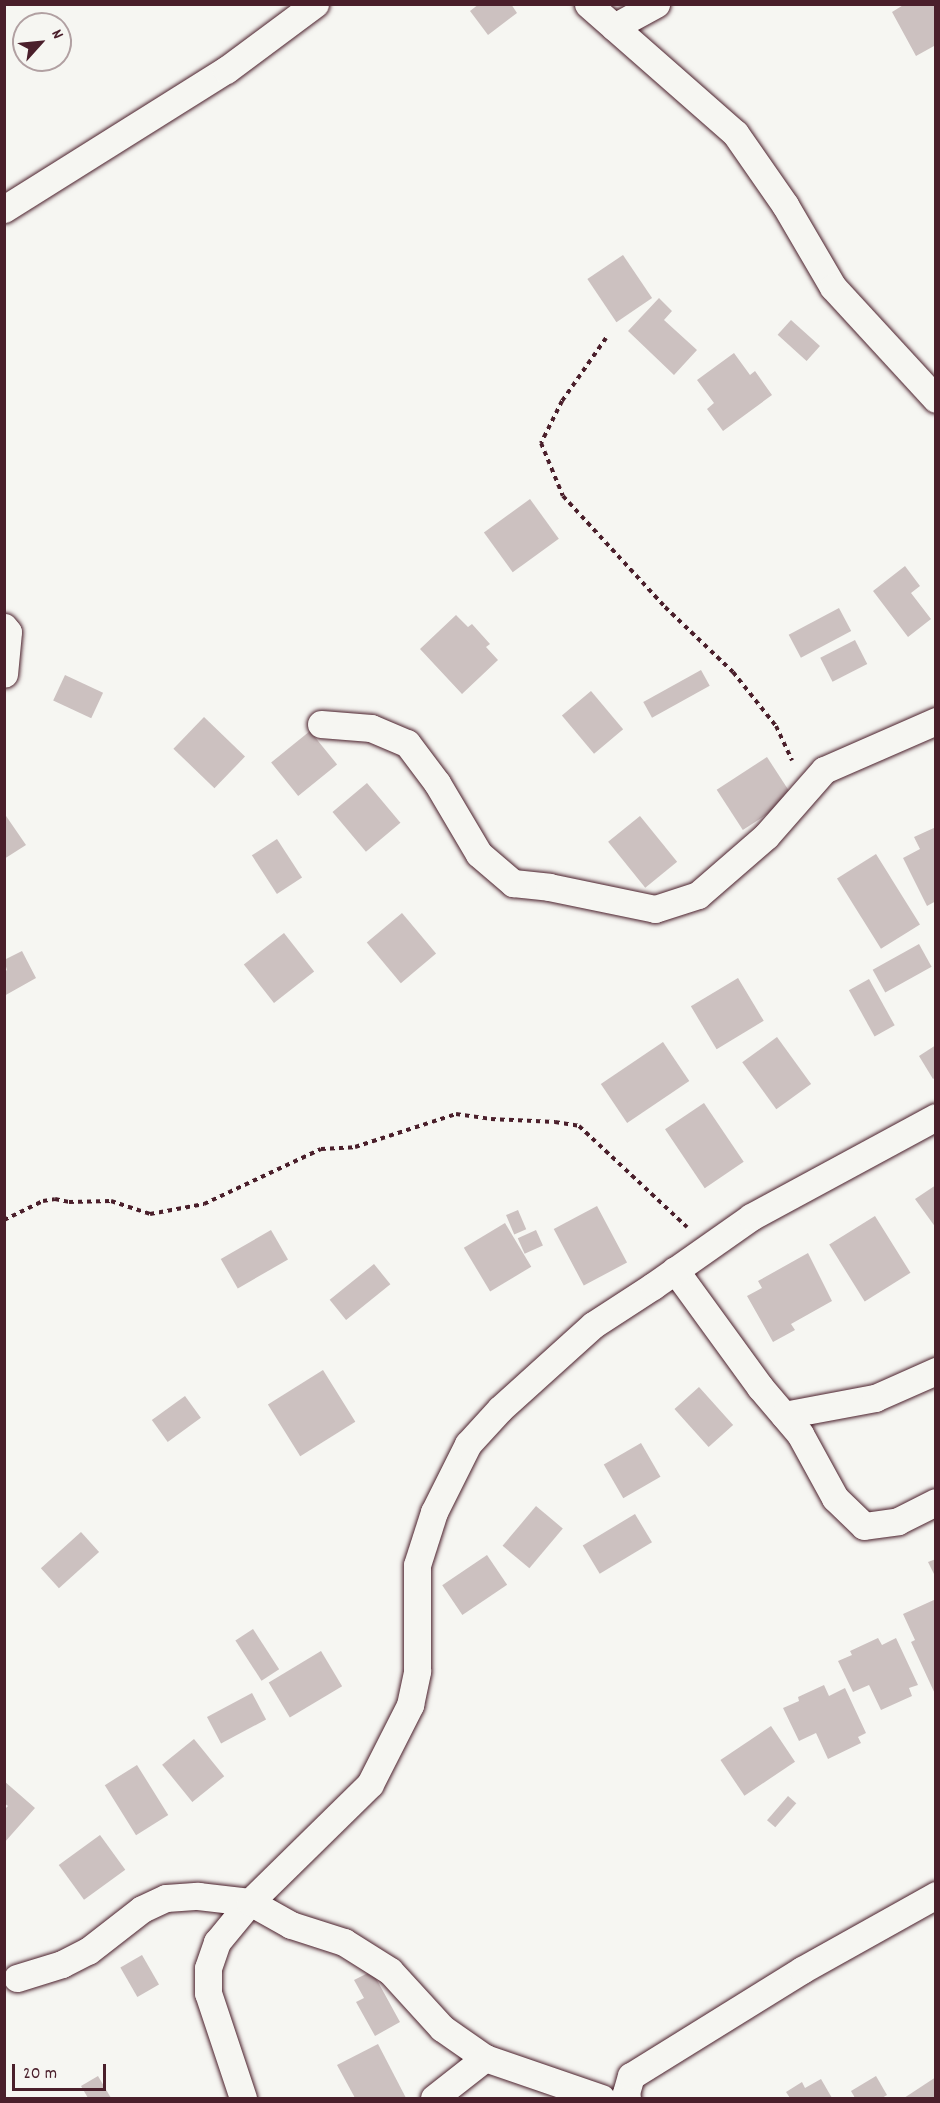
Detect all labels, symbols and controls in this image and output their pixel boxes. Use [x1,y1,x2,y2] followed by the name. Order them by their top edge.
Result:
[12,12,72,72] north arrow
[45,26,69,43] text: N
[15,2052,110,2090] scale bar
[23,2062,57,2087] text: 20 m

